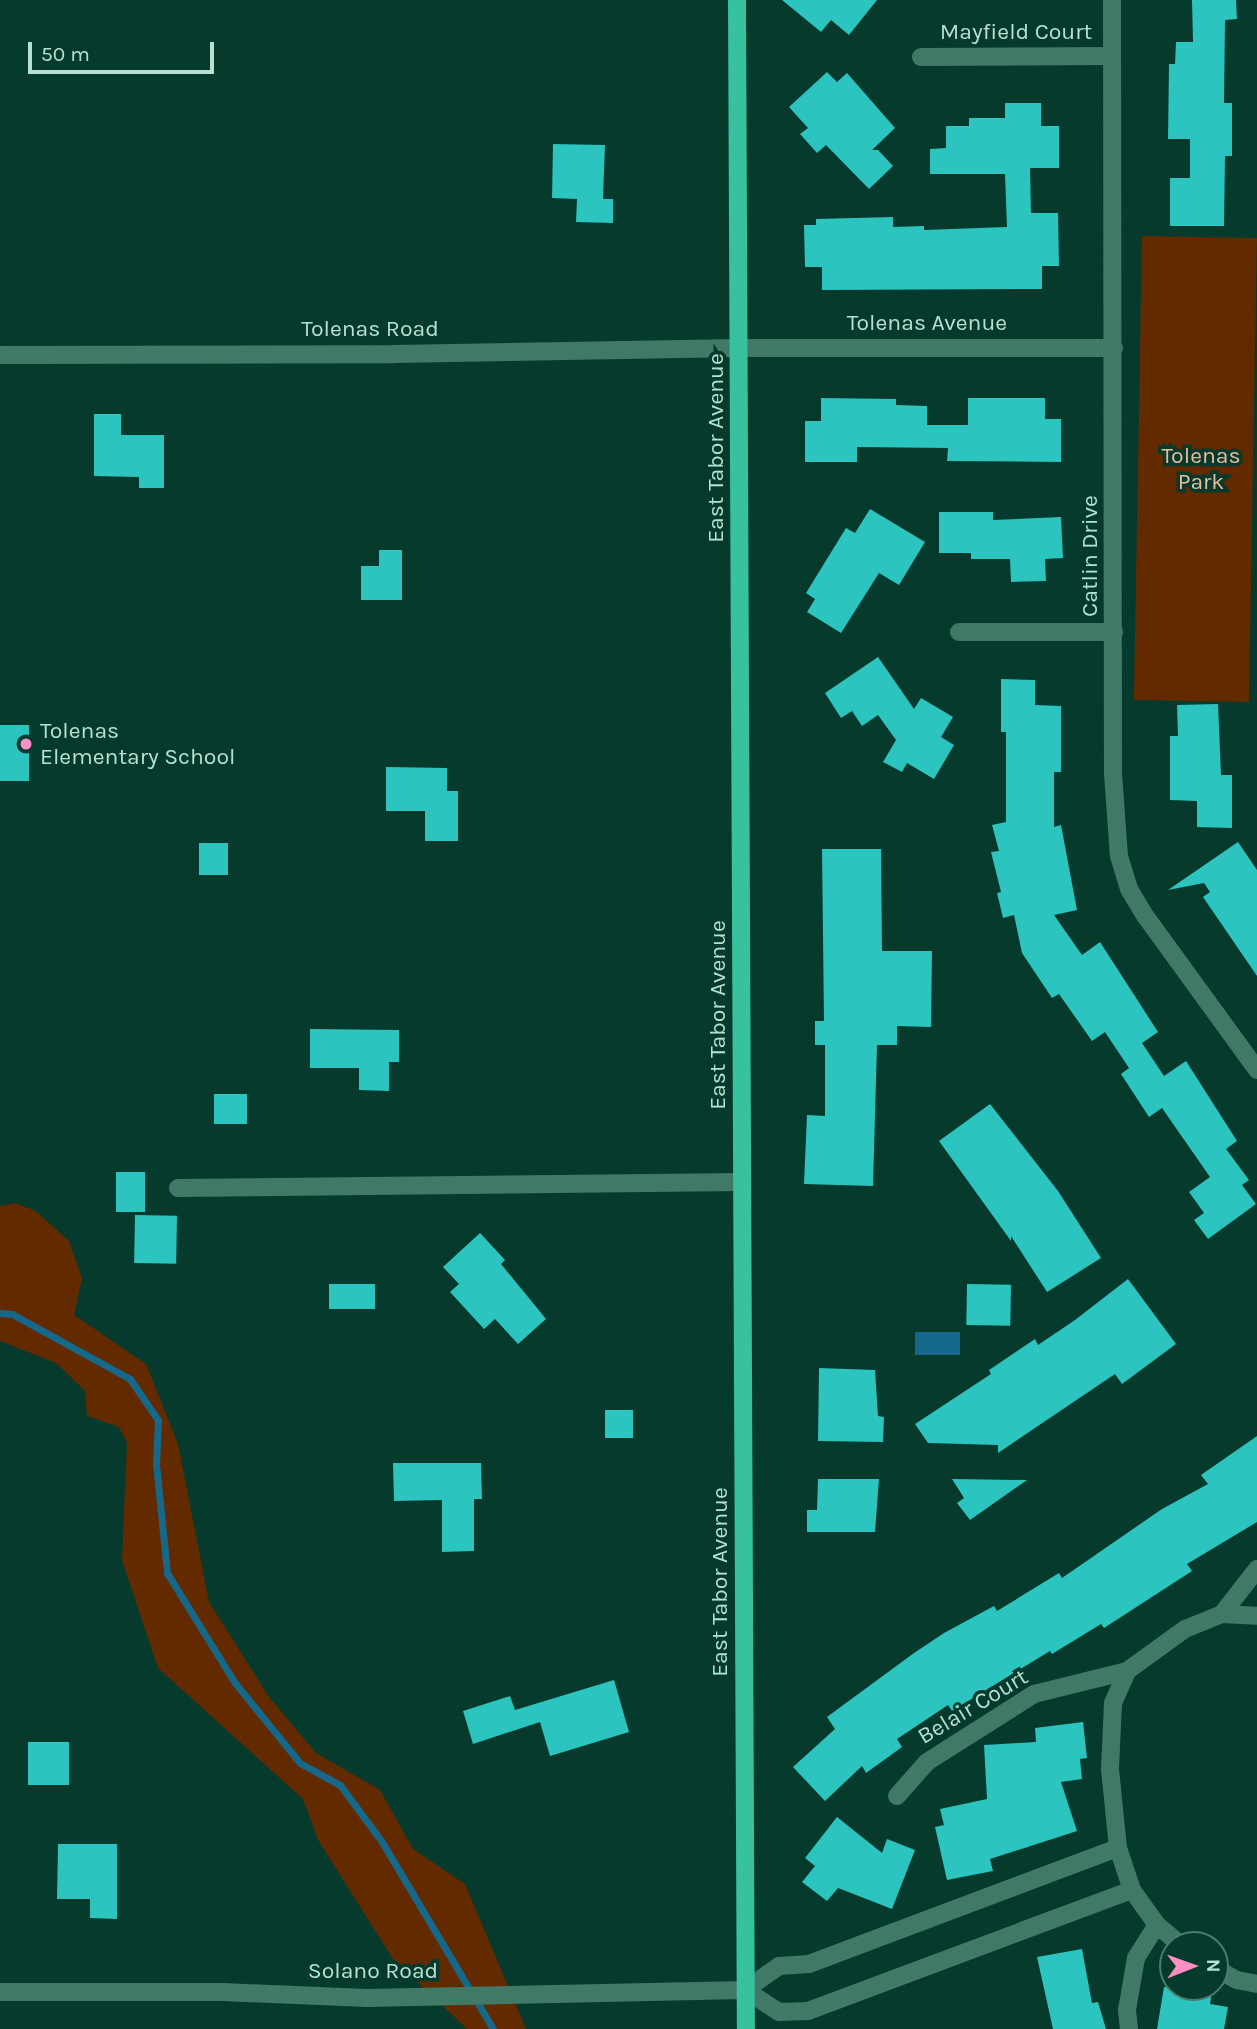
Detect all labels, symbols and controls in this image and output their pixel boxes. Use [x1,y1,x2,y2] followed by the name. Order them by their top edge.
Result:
[940,18,1092,46] street label: Mayfield Court
[32,28,217,72] scale bar
[41,42,90,66] text: 50 m
[847,309,1007,337] street label: Tolenas Avenue
[301,315,439,343] street label: Tolenas Road
[702,353,730,543] street label: East Tabor Avenue
[1161,442,1241,496] park label: Tolenas Park
[1076,495,1104,617] street label: Catlin Drive
[40,717,235,771] place label: Tolenas Elementary School
[18,736,34,752] marker: Tolenas Elementary School
[704,920,732,1110] street label: East Tabor Avenue
[706,1487,734,1677] street label: East Tabor Avenue
[913,1663,1033,1751] street label: Belair Court
[1159,1931,1229,2001] north arrow
[308,1957,438,1985] street label: Solano Road
[1202,1959,1224,1973] text: N

